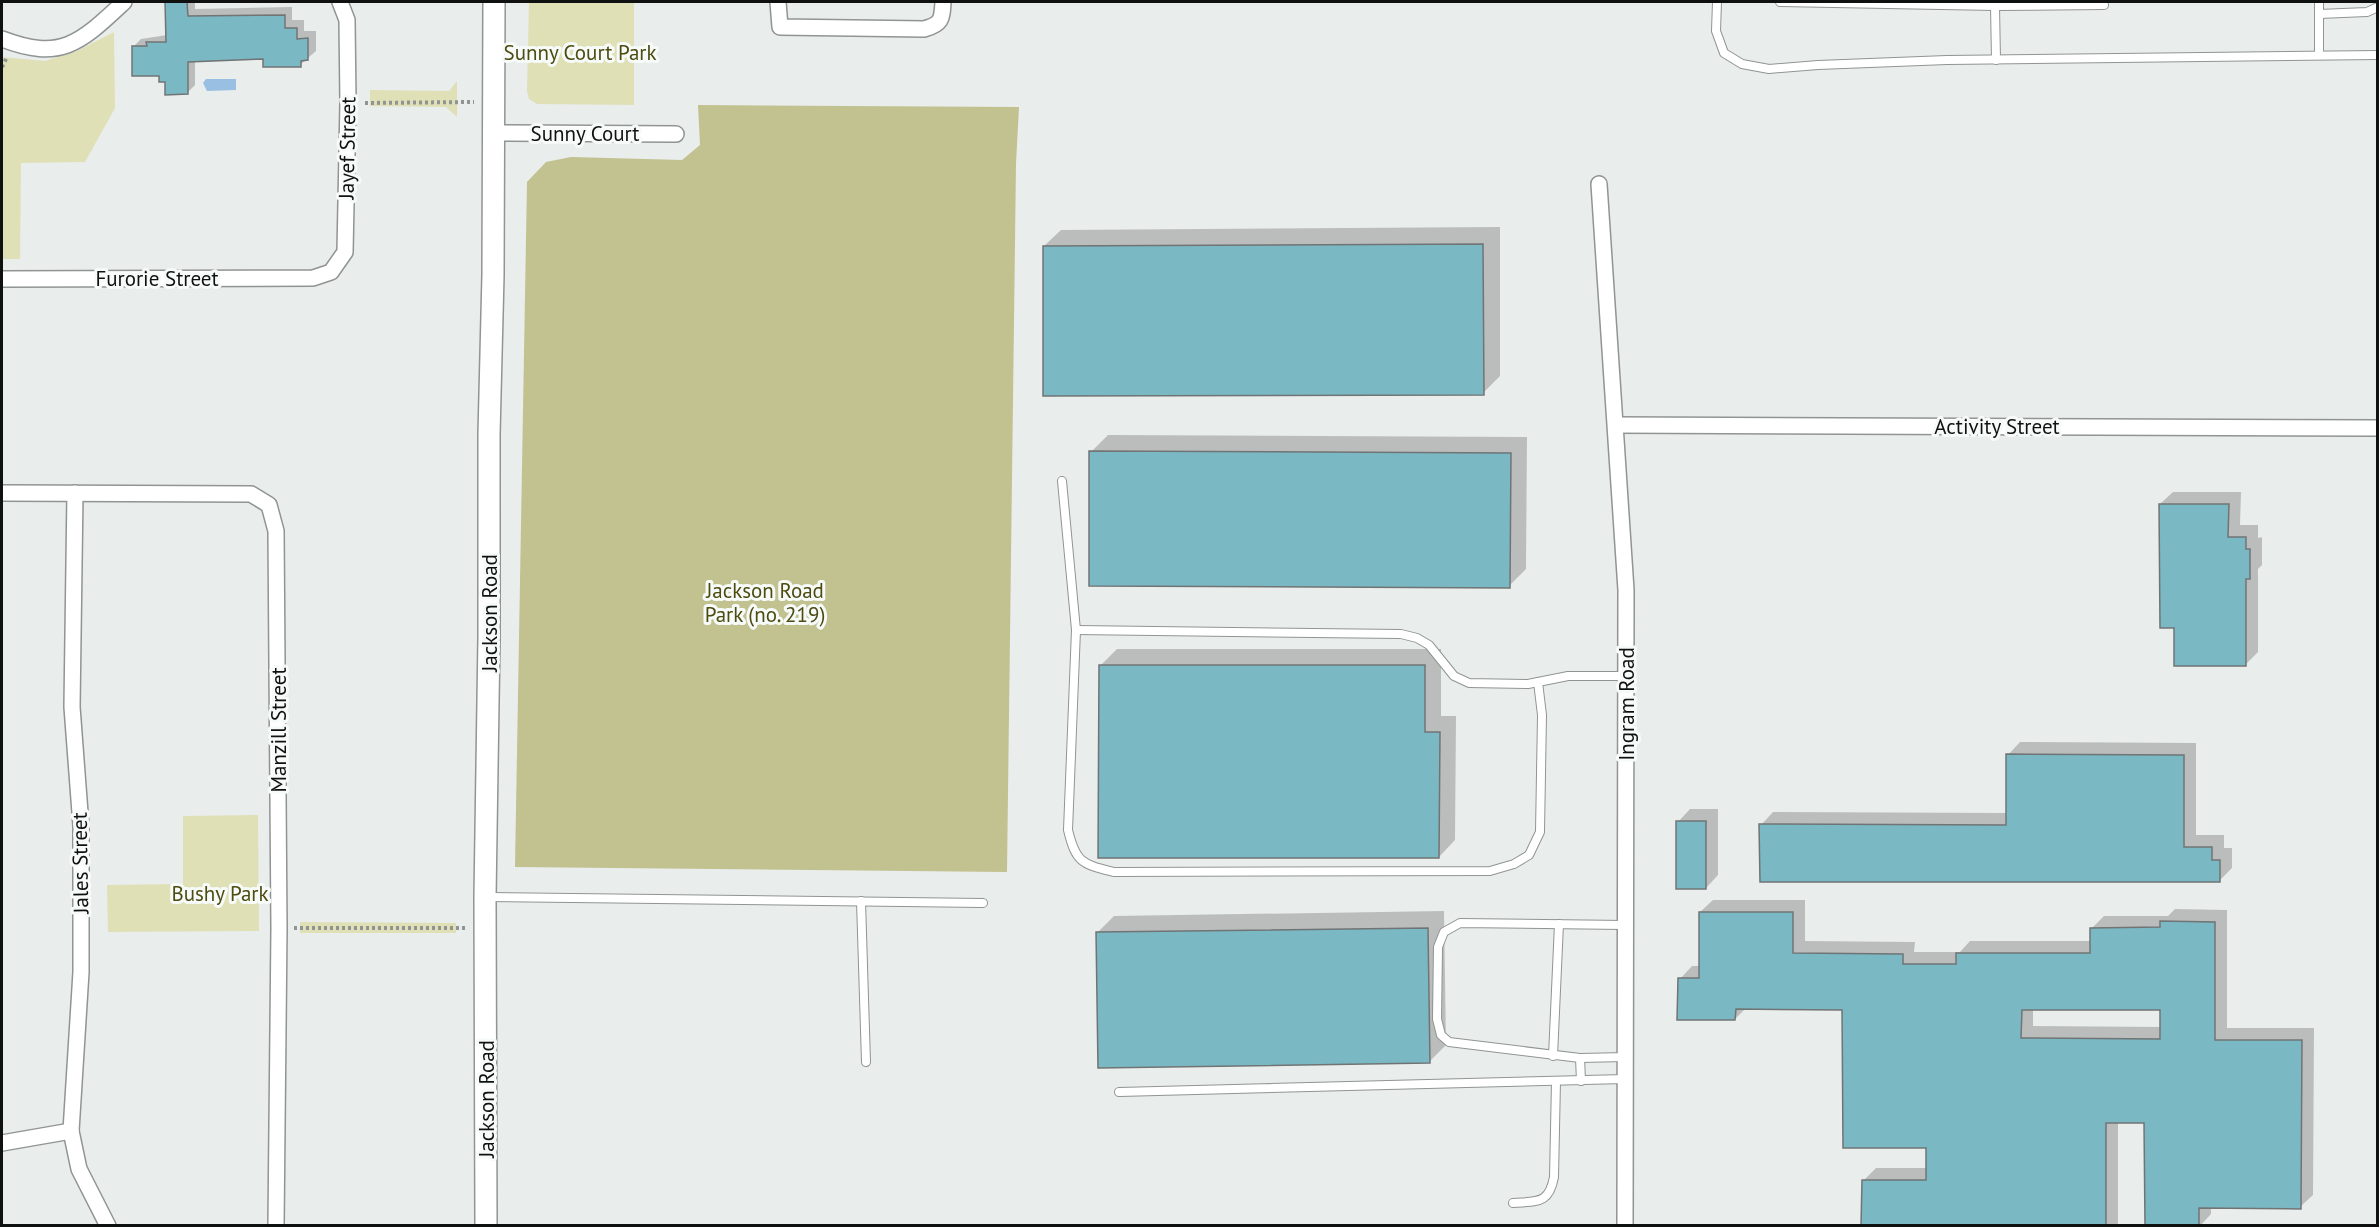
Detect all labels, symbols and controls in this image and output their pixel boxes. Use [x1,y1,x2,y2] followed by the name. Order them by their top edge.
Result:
[503,39,657,66] park label: Sunny Court Park
[333,96,361,201] street label: Jayef Street
[531,120,639,147] street label: Sunny Court
[95,265,219,292] street label: Furorie Street
[1934,413,2060,440] street label: Activity Street
[476,554,503,673] street label: Jackson Road
[705,577,825,628] park label: Jackson Road Park (no. 219)
[1613,647,1640,761] street label: Ingram Road
[265,667,292,793] street label: Manzill Street
[66,812,94,915] street label: Jales Street
[171,880,269,907] park label: Bushy Park
[473,1040,500,1159] street label: Jackson Road

